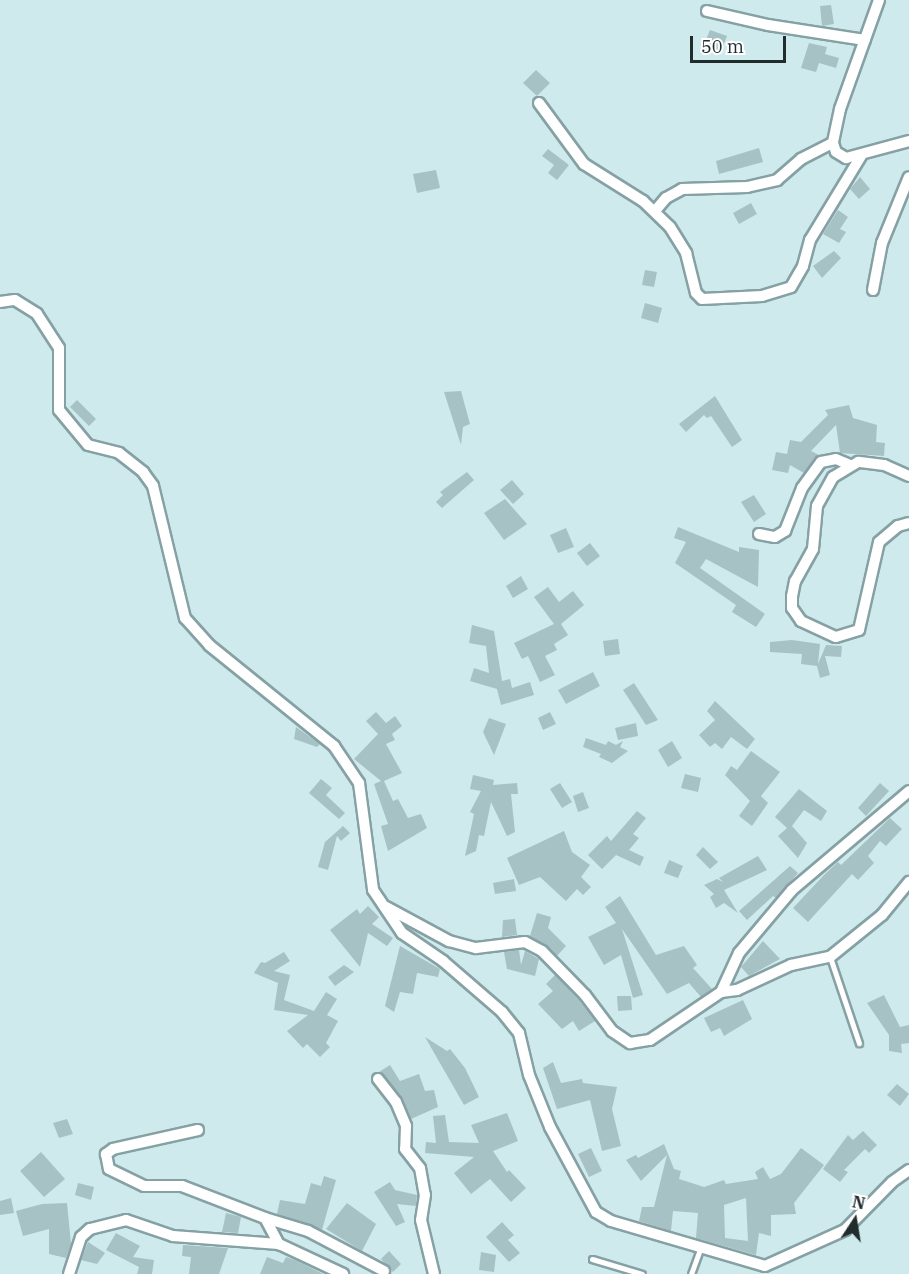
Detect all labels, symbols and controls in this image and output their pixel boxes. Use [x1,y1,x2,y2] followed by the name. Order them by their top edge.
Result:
[693,24,789,62] scale bar
[701,35,744,58] text: 50 m
[825,1190,885,1250] north arrow
[850,1191,867,1213] text: N

